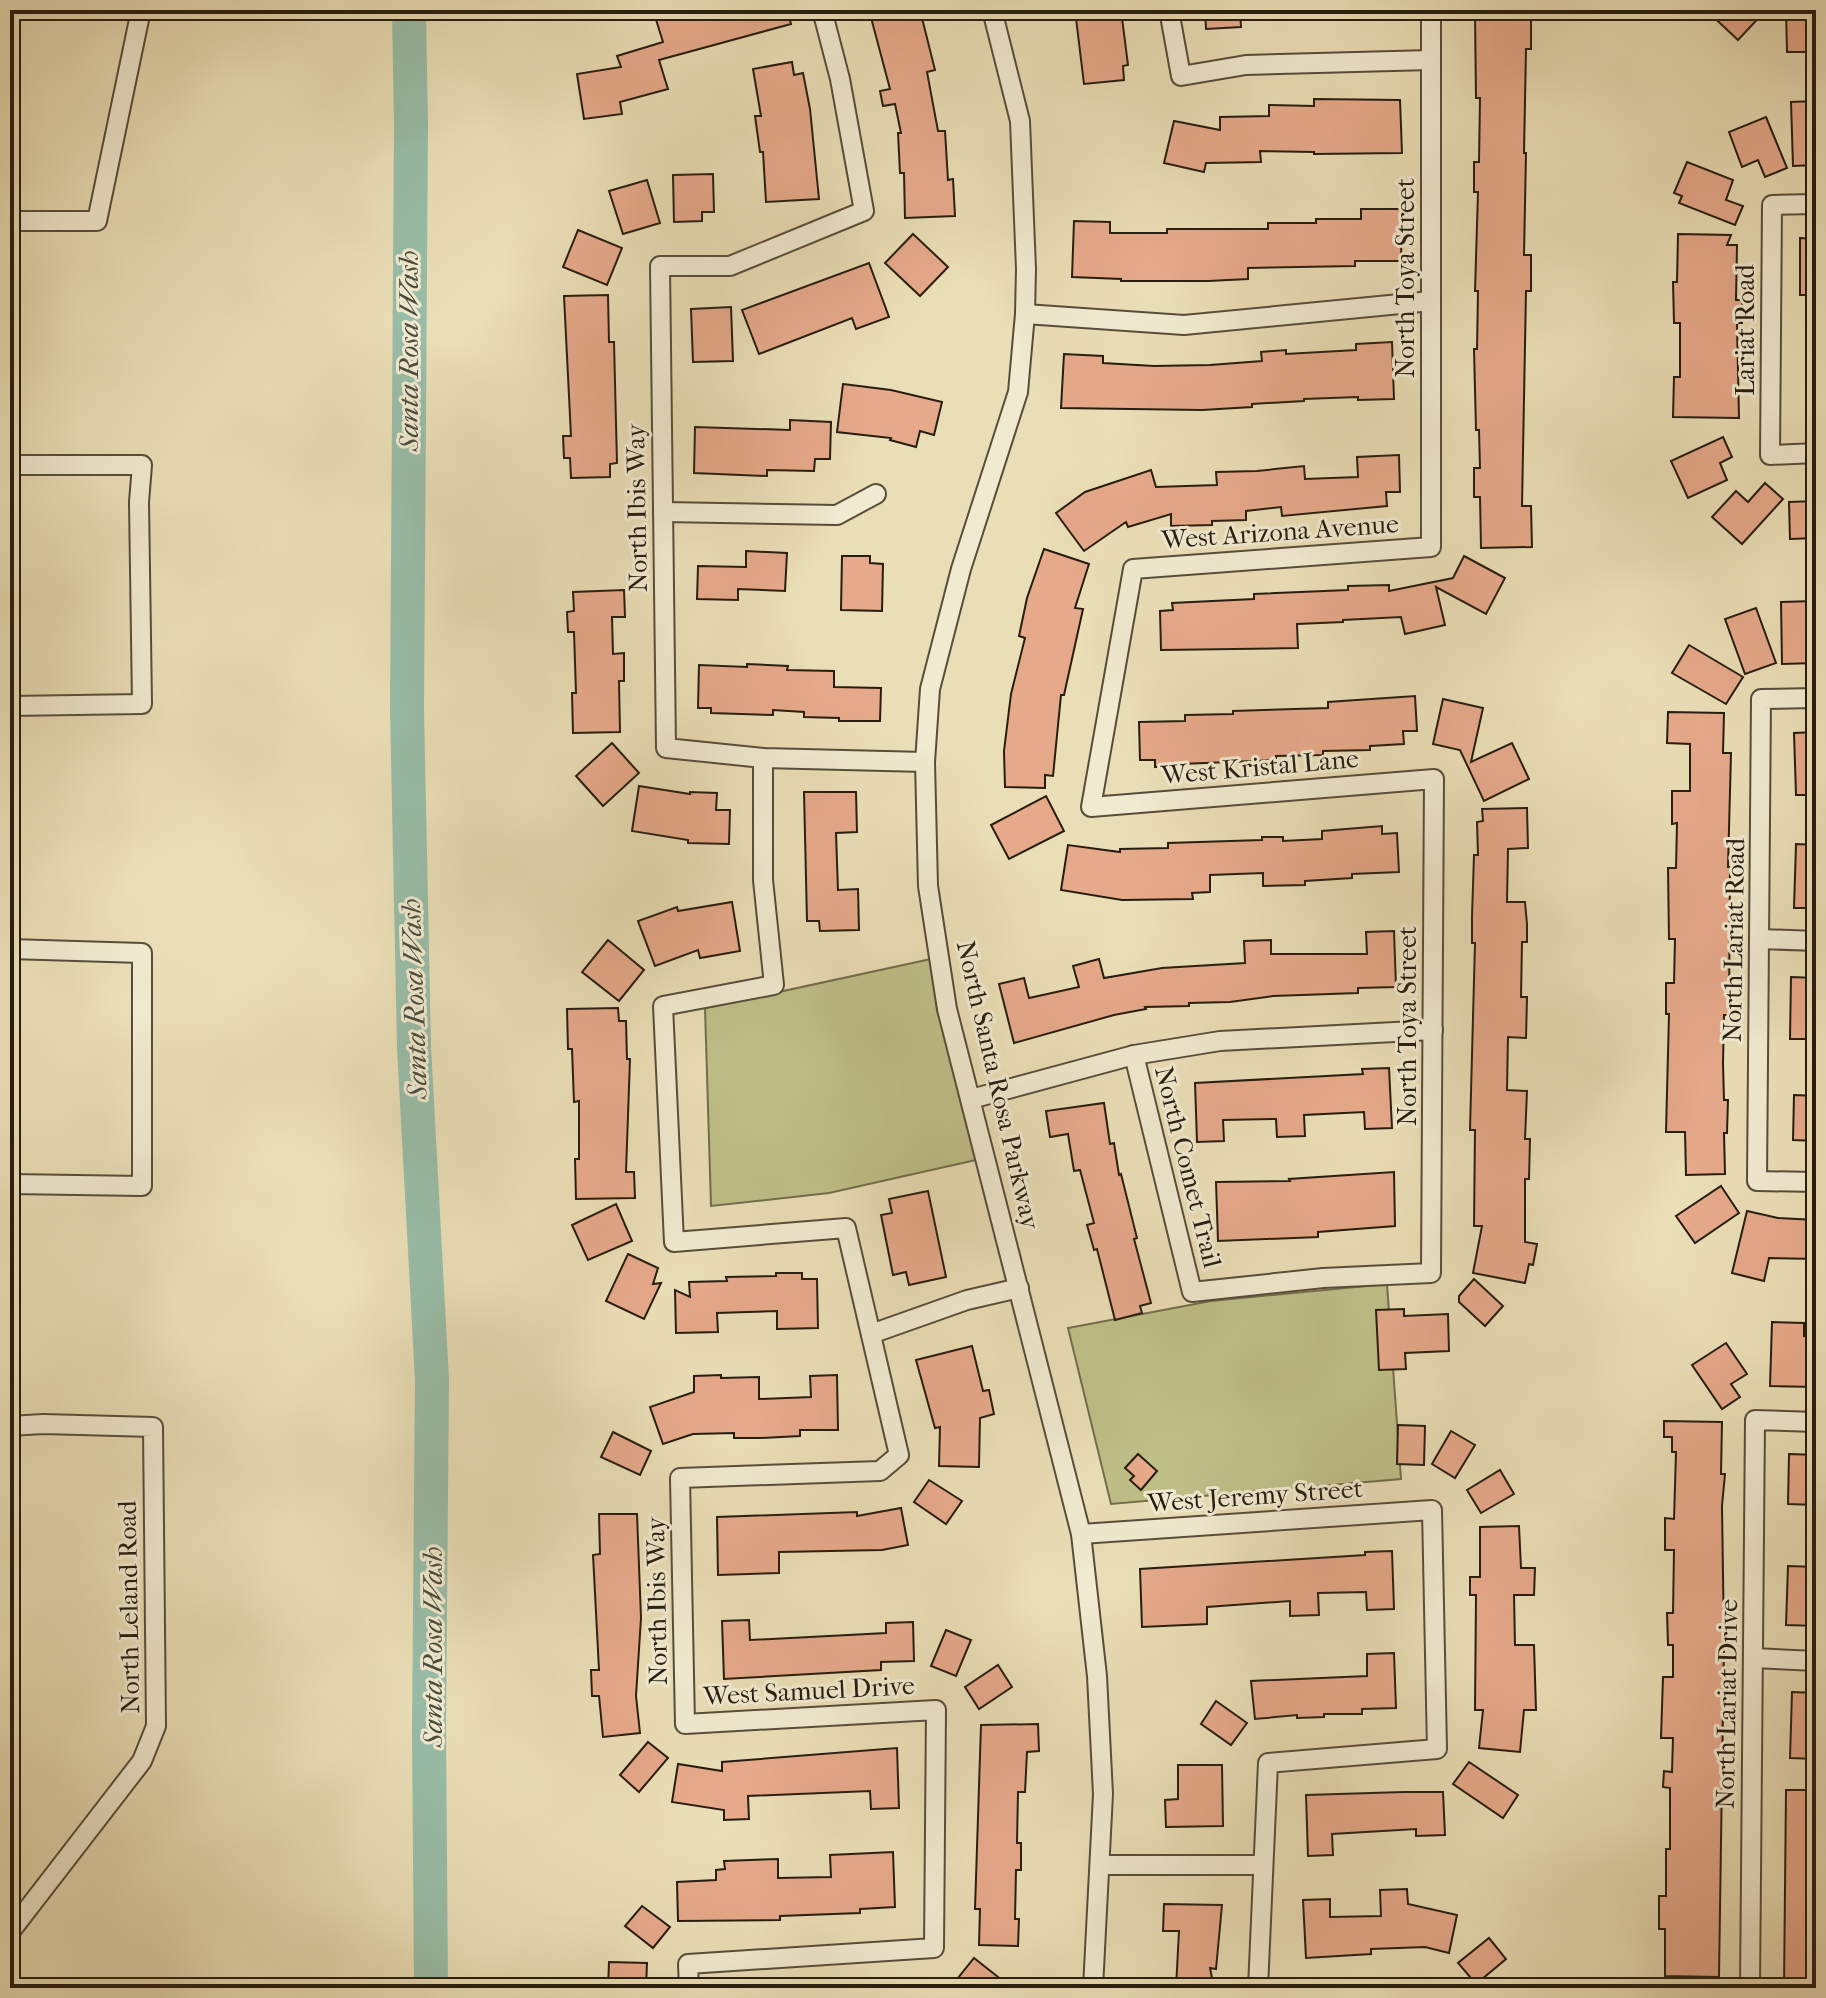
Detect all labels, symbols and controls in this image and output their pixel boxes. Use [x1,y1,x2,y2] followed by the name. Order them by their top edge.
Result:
[1390,177,1421,378] street label: North Toya Street
[392,251,425,452] water label: Santa Rosa Wash
[1730,264,1761,396] street label: Lariat Road
[620,422,654,593] street label: North Ibis Way
[1159,508,1400,556] street label: West Arizona Avenue
[1159,743,1360,791] street label: West Kristal Lane
[1717,837,1751,1042] street label: North Lariat Road
[394,898,434,1101] water label: Santa Rosa Wash
[1392,925,1423,1126] street label: North Toya Street
[950,938,1047,1233] street label: North Santa Rosa Parkway
[1148,1063,1228,1271] street label: North Comet Trail
[1145,1473,1364,1519] street label: West Jeremy Street
[112,1499,146,1714] street label: North Leland Road
[640,1515,674,1686] street label: North Ibis Way
[416,1547,449,1748] water label: Santa Rosa Wash
[1710,1599,1744,1809] street label: North Lariat Drive
[702,1670,916,1712] street label: West Samuel Drive

